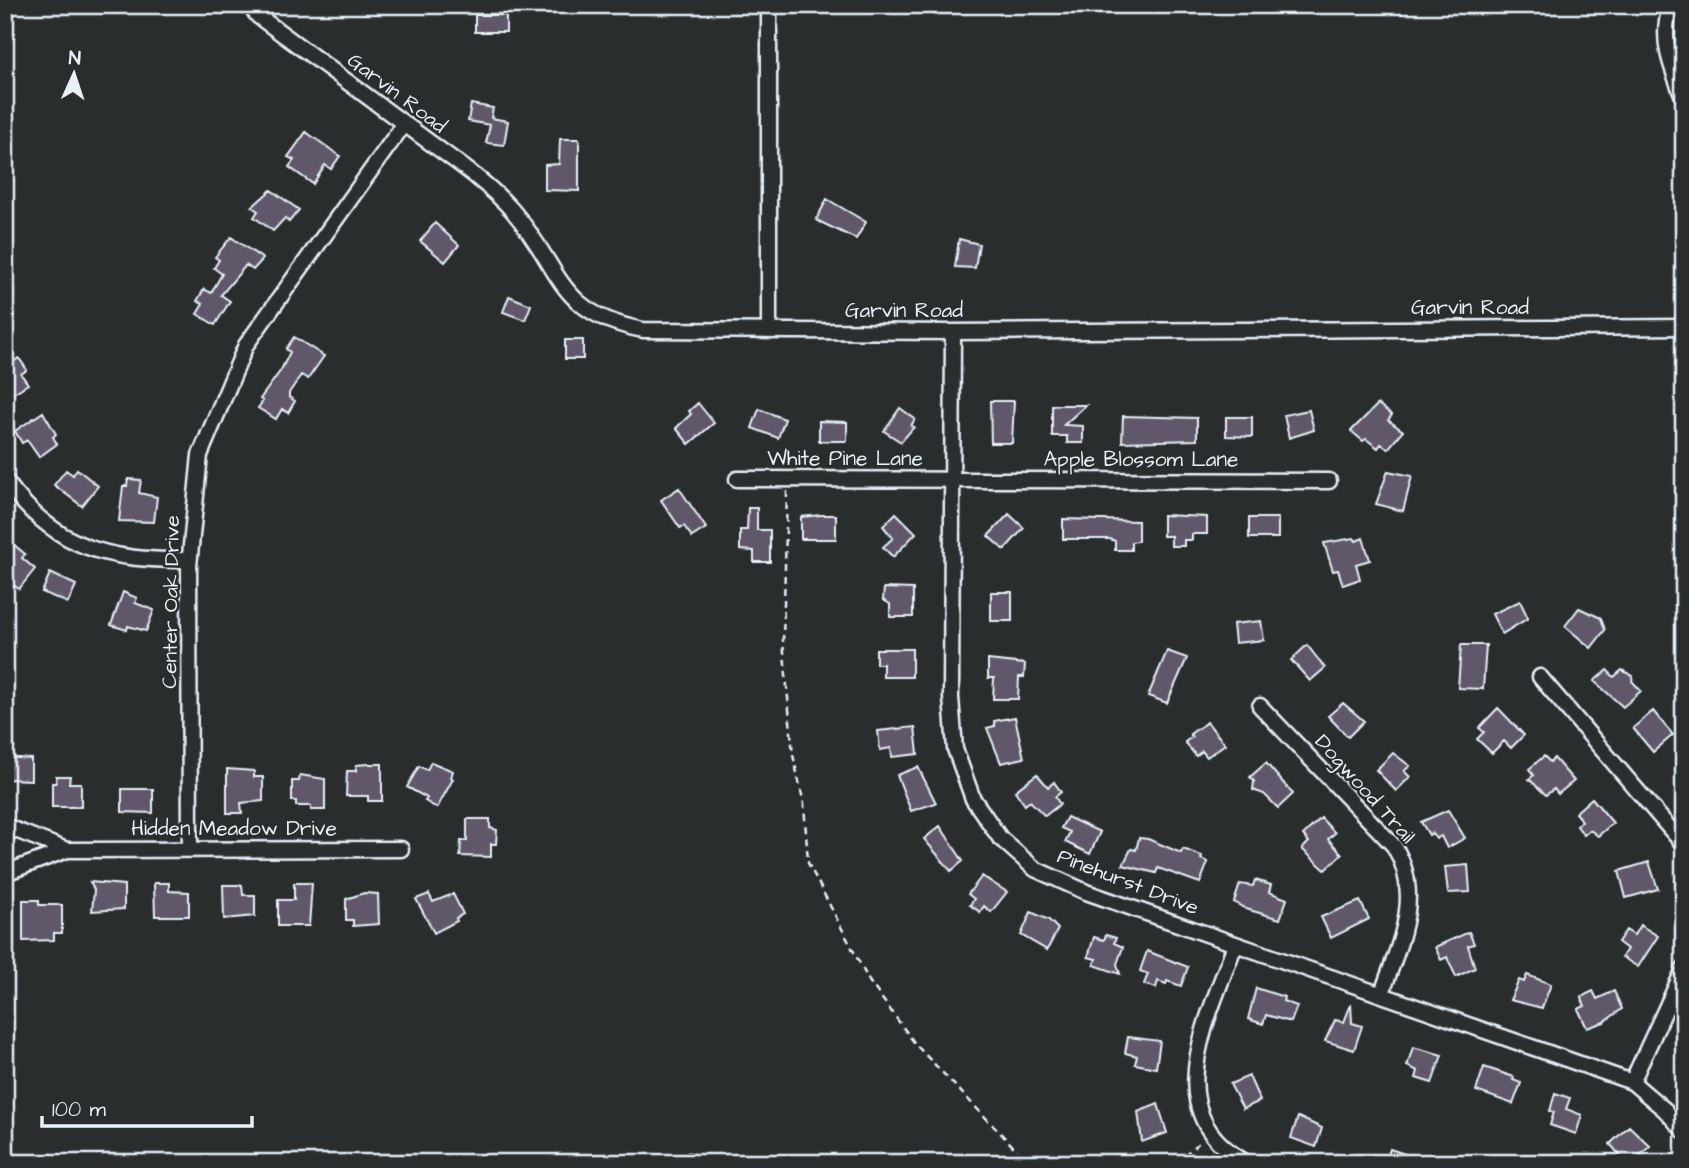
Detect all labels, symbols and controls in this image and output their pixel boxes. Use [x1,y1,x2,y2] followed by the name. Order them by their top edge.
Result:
[38,38,108,108] north arrow
[68,45,82,72] text: N
[341,46,453,140] street label: Garvin Road
[1411,293,1529,322] street label: Garvin Road
[845,296,963,325] street label: Garvin Road
[767,444,923,473] street label: White Pine Lane
[1044,445,1238,475] street label: Apple Blossom Lane
[155,515,187,689] street label: Center Oak Drive
[1307,728,1422,851] street label: Dogwood Trail
[131,814,337,843] street label: Hidden Meadow Drive
[1053,842,1203,922] street label: Pinehurst Drive
[42,1084,252,1128] scale bar
[52,1095,107,1124] text: 100 m

